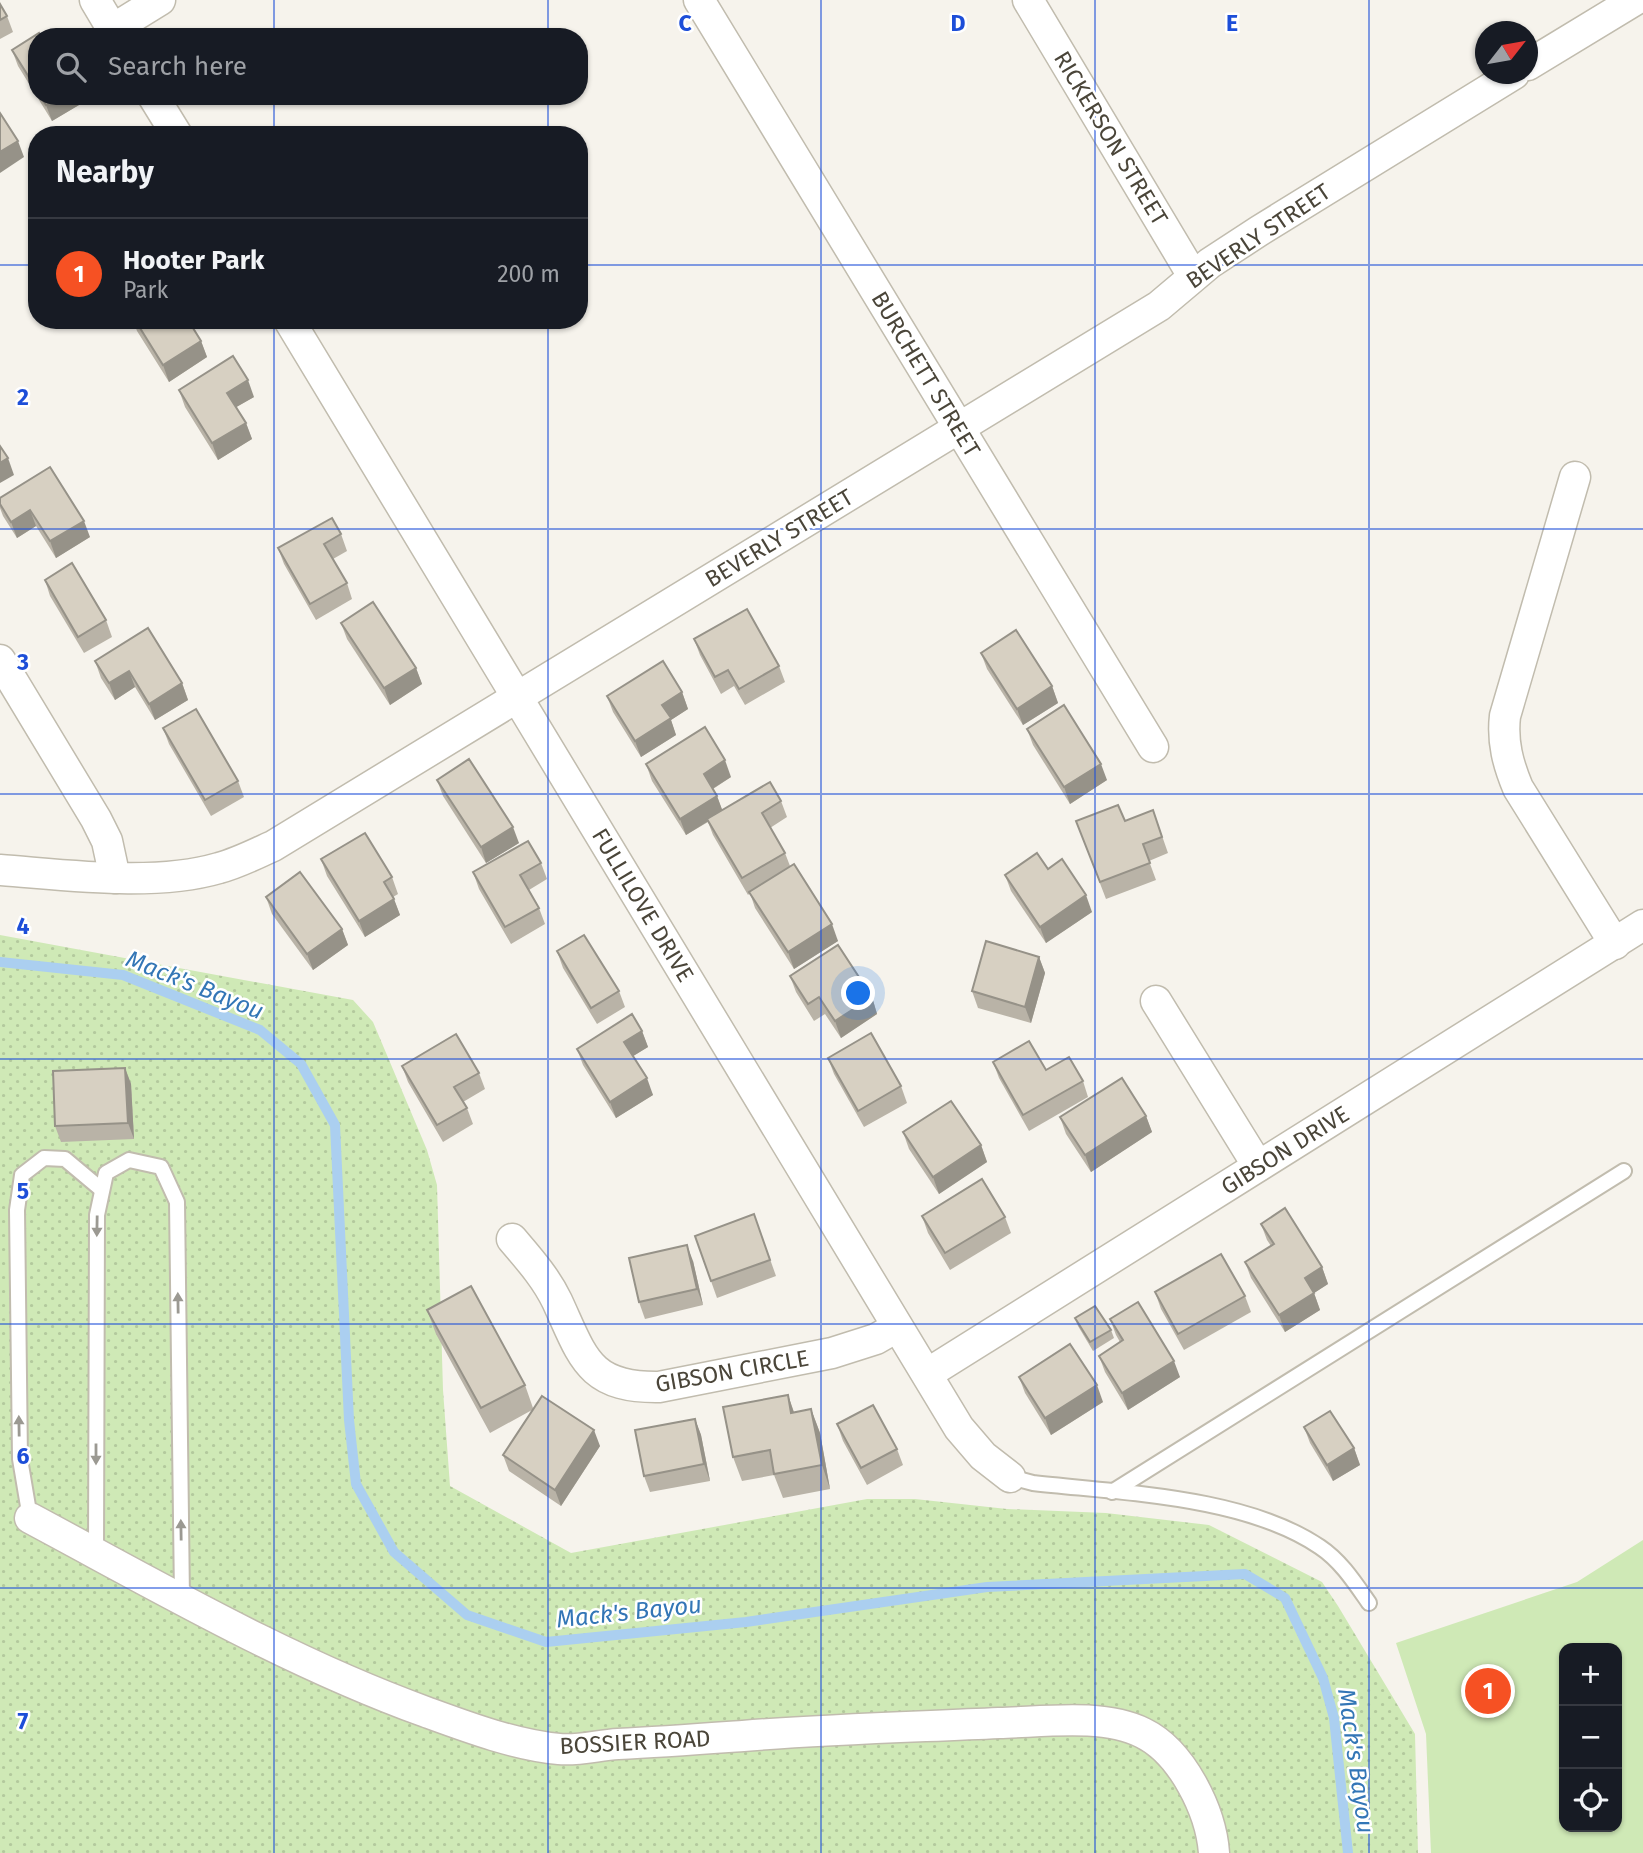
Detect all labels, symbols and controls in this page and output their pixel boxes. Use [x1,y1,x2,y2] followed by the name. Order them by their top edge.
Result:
[678,9,692,37] text: C
[951,9,966,37] text: D
[1226,9,1238,37] text: E
[1475,21,1538,84] north arrow
[28,28,588,105] search box
[1048,46,1174,230] street label: RICKERSON STREET
[52,48,90,86] icon: search
[108,51,247,82] text: Search here
[56,154,154,190] text: Nearby
[1181,177,1335,295] street label: BEVERLY STREET
[123,245,264,276] text: Hooter Park
[74,260,84,288] text: 1
[497,260,560,288] text: 200 m
[123,276,168,304] text: Park
[866,286,986,462] street label: BURCHETT STREET
[17,383,29,411] text: 2
[700,483,858,593] street label: BEVERLY STREET
[16,648,29,676] text: 3
[586,823,700,987] street label: FULLILOVE DRIVE
[17,912,30,940] text: 4
[122,945,268,1025] water label: Mack's Bayou
[841,976,875,1010] your location
[1216,1100,1354,1200] street label: GIBSON DRIVE
[17,1177,29,1205] text: 5
[91,1215,103,1237] one-way arrow
[173,1292,184,1314] one-way arrow
[653,1344,811,1398] street label: GIBSON CIRCLE
[14,1415,25,1437] one-way arrow
[17,1442,30,1470] text: 6
[90,1443,102,1465] one-way arrow
[175,1519,187,1541] one-way arrow
[555,1590,703,1634] water label: Mack's Bayou
[1559,1643,1622,1832] map controls
[1559,1643,1622,1706] button: +
[1465,1665,1511,1717] pin: 1
[1332,1687,1380,1835] water label: Mack's Bayou
[1559,1706,1622,1769] button: −
[18,1707,29,1735] text: 7
[559,1724,711,1760] street label: BOSSIER ROAD
[1559,1769,1622,1832] button: locate

